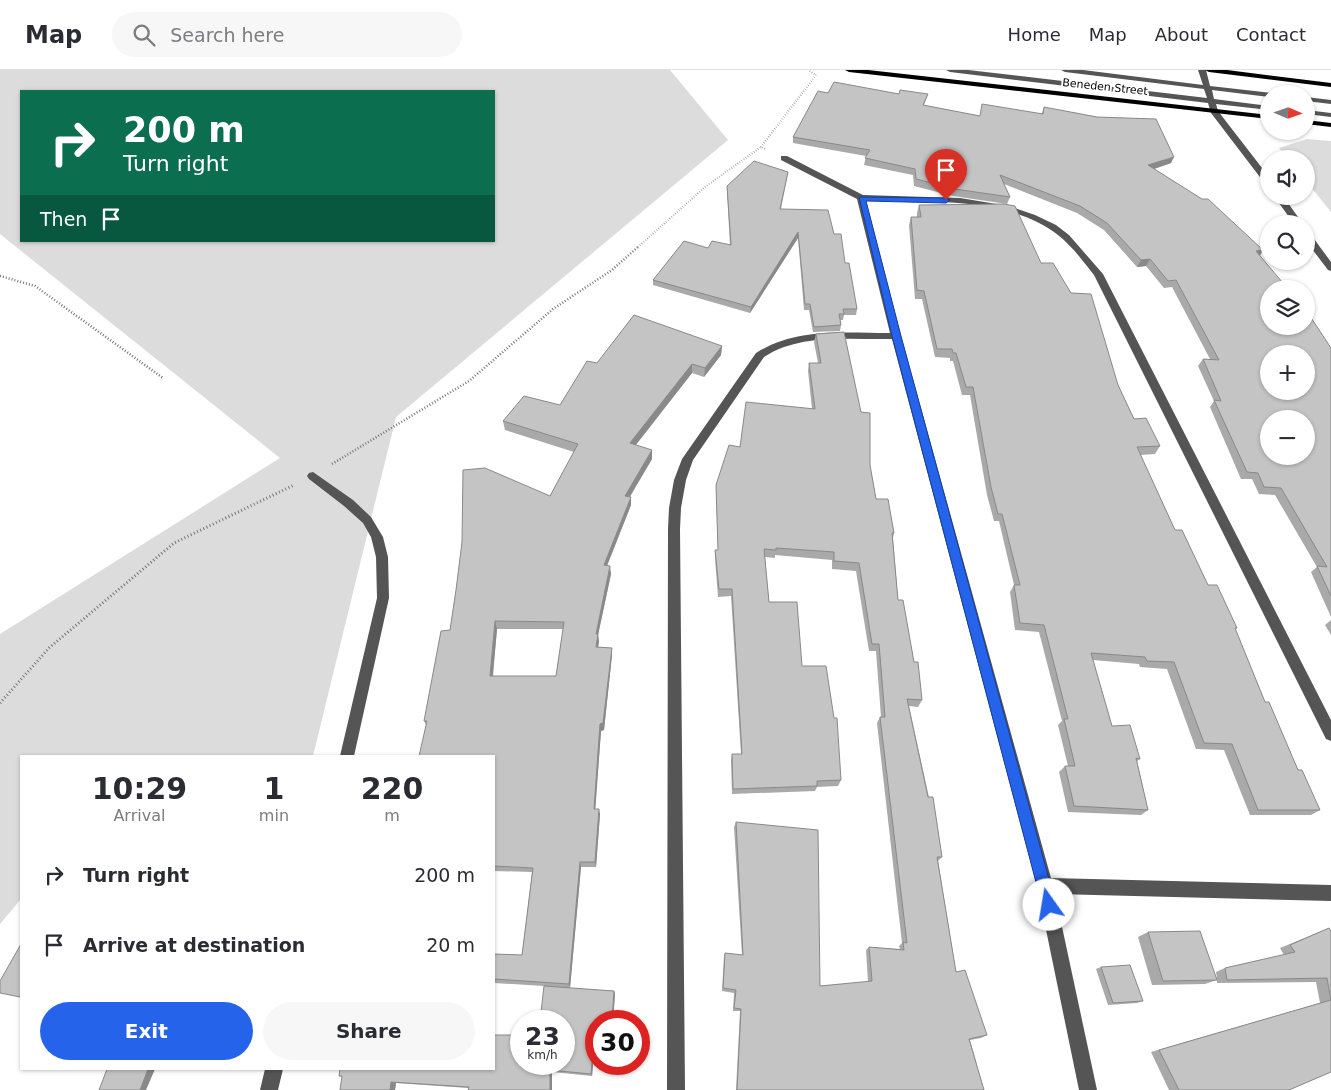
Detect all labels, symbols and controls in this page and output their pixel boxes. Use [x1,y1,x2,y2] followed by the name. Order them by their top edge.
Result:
[112,12,462,57] search box
[25,21,82,49] text: Map
[130,21,158,49] icon: search
[170,24,284,46] text: Search here
[1008,24,1061,45] text: Home
[1089,24,1127,45] text: Map
[1155,24,1208,45] text: About
[1236,24,1306,45] text: Contact
[1062,76,1149,98] street label: Beneden Street
[1260,85,1315,140] north arrow
[1260,85,1315,465] map controls
[40,110,105,175] icon: right
[123,110,245,150] text: 200 m
[925,149,967,200] pin
[1260,150,1315,205] button: sound
[123,151,228,176] text: Turn right
[932,156,960,184] icon: arrive
[97,205,125,233] icon: arrive
[40,208,87,230] text: Then
[1260,215,1315,270] button: search
[1260,280,1315,335] button: layers
[1260,345,1315,400] button: +
[1260,410,1315,465] button: −
[92,771,187,806] text: 10:29
[263,771,284,806] text: 1
[361,771,423,806] text: 220
[113,806,165,825] text: Arrival
[259,806,289,825] text: min
[384,806,400,825] text: m
[40,861,68,889] icon: right
[83,864,189,886] text: Turn right
[414,864,475,886] text: 200 m
[1022,878,1074,930] position arrow
[40,931,68,959] icon: arrive
[83,934,305,956] text: Arrive at destination
[426,934,475,956] text: 20 m
[40,1002,253,1060] button: Exit
[263,1002,475,1060] button: Share
[585,1010,650,1075] speed limit sign: 30
[525,1022,560,1051] text: 23
[527,1048,558,1062] text: km/h

